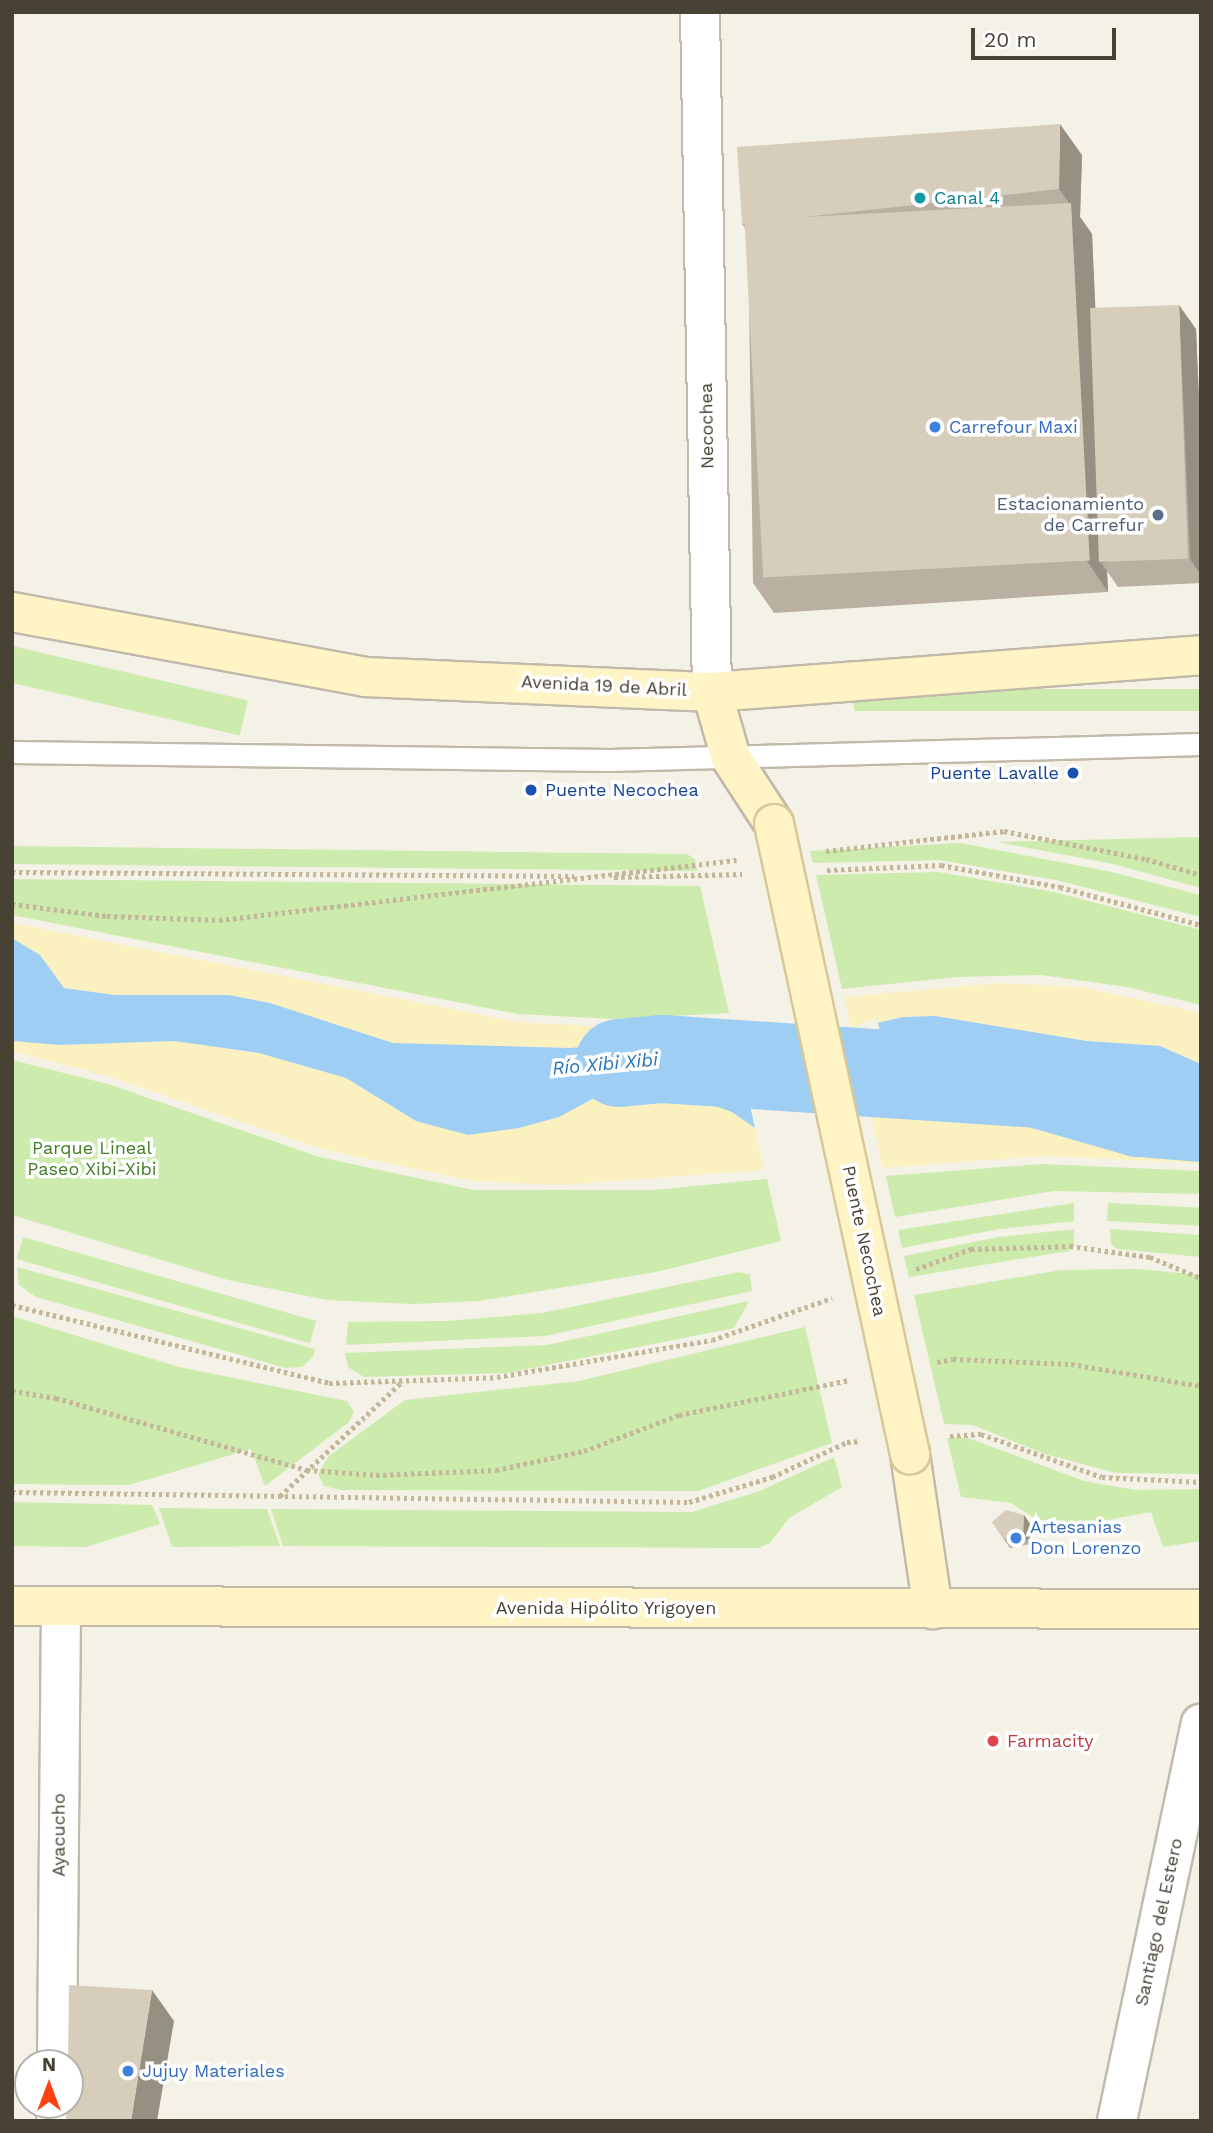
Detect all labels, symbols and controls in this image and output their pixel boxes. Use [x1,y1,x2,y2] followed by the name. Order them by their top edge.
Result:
[975,14,1120,58] scale bar
[984,27,1036,52] text: 20 m
[934,187,1001,209] place label: Canal 4
[912,190,928,206] marker: Canal 4
[695,383,719,469] street label: Necochea
[949,416,1078,438] place label: Carrefour Maxi
[927,419,943,435] marker: Carrefour Maxi
[997,494,1144,536] place label: Estacionamiento de Carrefur
[1150,507,1166,523] marker: Estacionamiento de Carrefur
[520,671,688,701] street label: Avenida 19 de Abril
[930,762,1059,784] place label: Puente Lavalle
[1065,765,1081,781] marker: Puente Lavalle
[545,779,699,801] place label: Puente Necochea
[523,782,539,798] marker: Puente Necochea
[551,1048,659,1080] water label: Río Xibi Xibi
[27,1138,157,1180] park label: Parque Lineal Paseo Xibi-Xibi
[837,1164,891,1318] street label: Puente Necochea
[1030,1517,1141,1560] place label: Artesanias Don Lorenzo
[1008,1530,1024,1546] marker: Artesanias Don Lorenzo
[495,1597,717,1619] street label: Avenida Hipólito Yrigoyen
[1007,1730,1094,1752] place label: Farmacity
[985,1733,1001,1749] marker: Farmacity
[48,1793,70,1877] street label: Ayacucho
[1131,1836,1187,2008] street label: Santiago del Estero
[14,2049,84,2119] north arrow
[42,2053,56,2076] text: N
[142,2060,285,2082] place label: Jujuy Materiales
[120,2063,136,2079] marker: Jujuy Materiales

